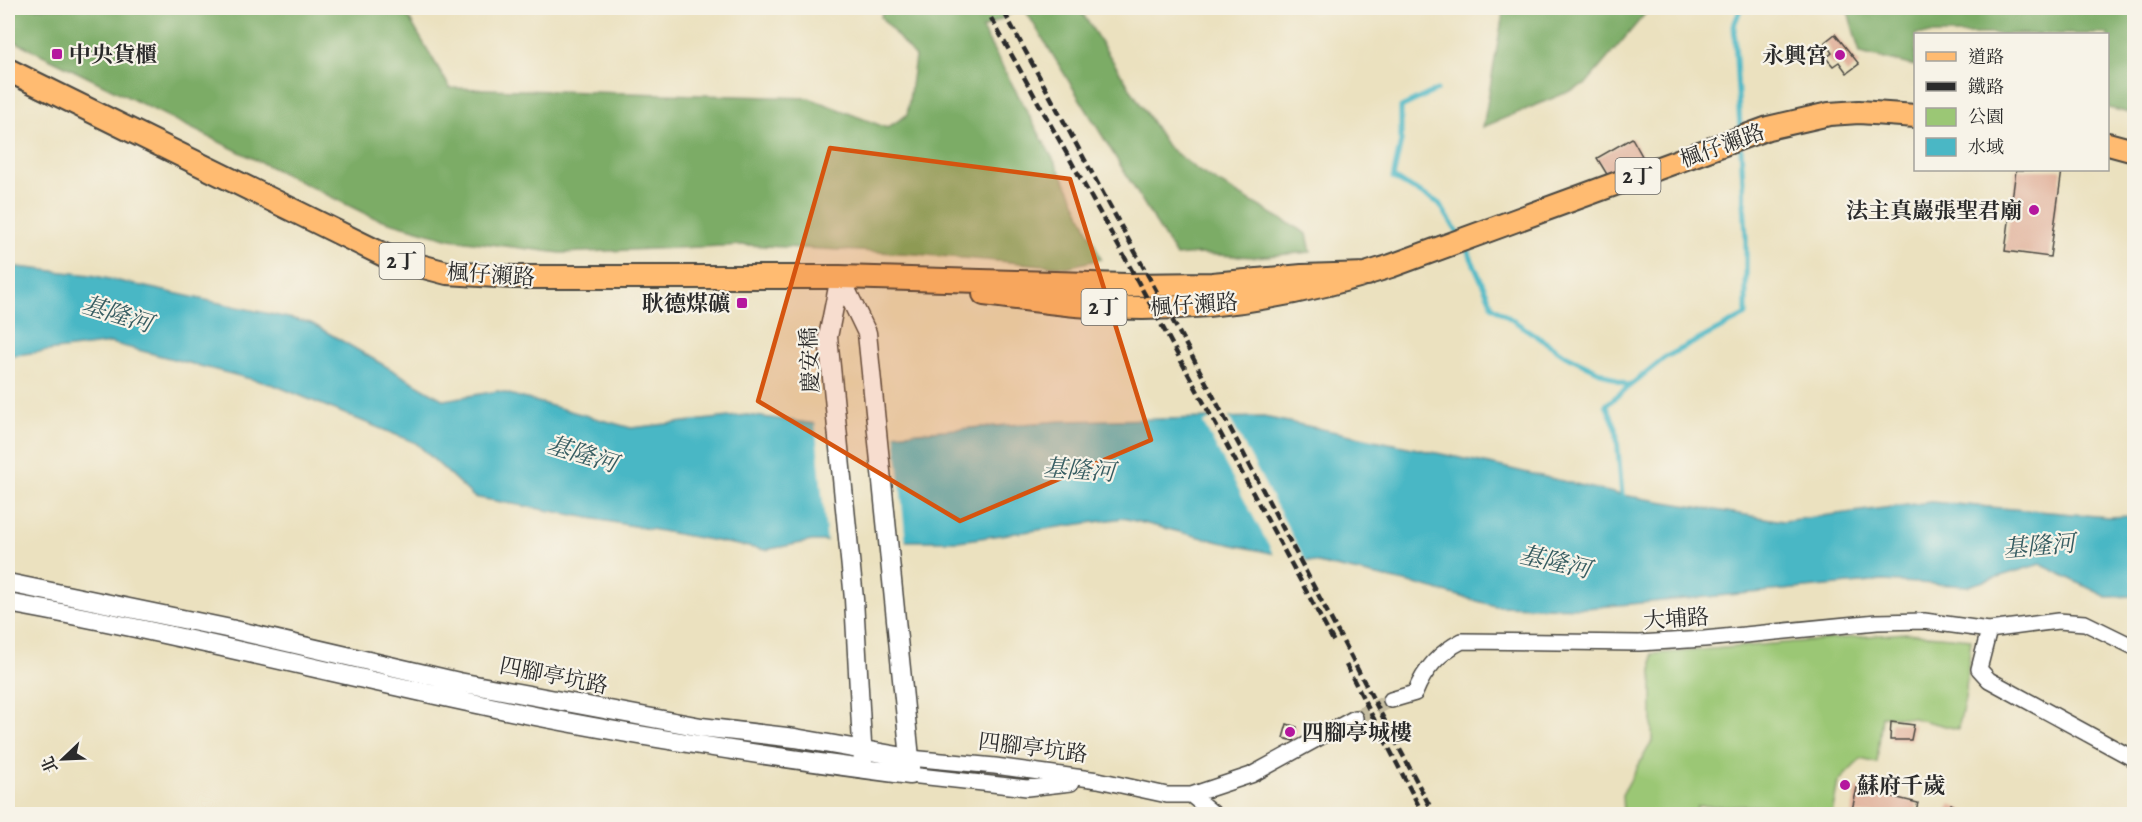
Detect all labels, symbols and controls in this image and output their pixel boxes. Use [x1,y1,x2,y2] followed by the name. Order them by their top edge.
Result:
[1914,33,2109,171] legend
[69,40,157,70] place label: 中央貨櫃
[1762,41,1828,71] place label: 永興宮
[1968,45,2004,69] text: 道路
[50,47,64,61] marker: 中央貨櫃
[1833,48,1847,62] marker: 永興宮
[1968,75,2004,99] text: 鐵路
[1968,105,2004,129] text: 公園
[1676,117,1769,175] street label: 楓仔瀨路
[1968,135,2004,159] text: 水域
[1616,158,1660,194] road number: 2丁
[1846,196,2022,226] place label: 法主真巖張聖君廟
[2027,203,2041,217] marker: 法主真巖張聖君廟
[380,243,424,279] road number: 2丁
[446,257,536,293] street label: 楓仔瀨路
[1149,287,1239,323] street label: 楓仔瀨路
[78,288,160,341] water label: 基隆河
[642,289,730,319] place label: 耿德煤礦
[1082,289,1126,325] road number: 2丁
[735,296,749,310] marker: 耿德煤礦
[794,326,826,393] street label: 慶安橋
[543,428,625,481] water label: 基隆河
[1042,452,1120,489] water label: 基隆河
[2002,527,2080,565] water label: 基隆河
[1516,538,1598,587] water label: 基隆河
[1642,602,1710,636] street label: 大埔路
[497,651,611,701] street label: 四腳亭坑路
[1302,718,1412,748] place label: 四腳亭城樓
[1283,725,1297,739] marker: 四腳亭城樓
[976,726,1089,770] street label: 四腳亭坑路
[33,729,93,789] north arrow
[37,753,63,776] text: 北
[1857,771,1945,801] place label: 蘇府千歲
[1838,778,1852,792] marker: 蘇府千歲

